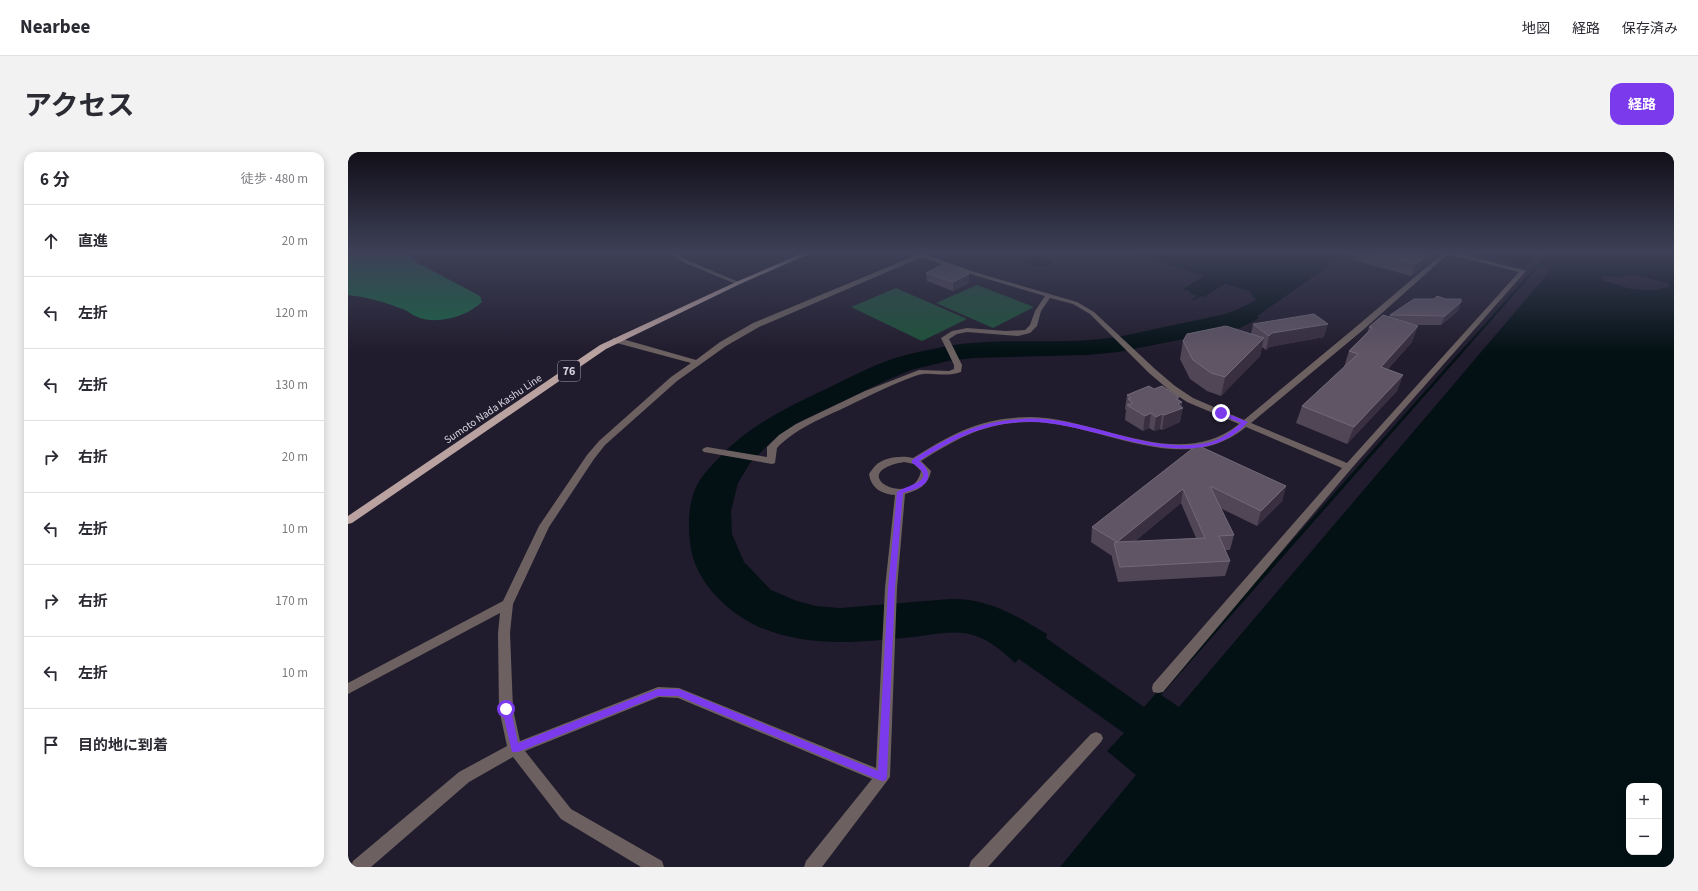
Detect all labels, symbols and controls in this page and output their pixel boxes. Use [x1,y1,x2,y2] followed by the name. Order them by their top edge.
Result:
[20,14,90,41] text: Nearbee
[1522,19,1550,39] text: 地図
[1572,19,1600,39] text: 経路
[1622,19,1678,39] text: 保存済み
[1610,83,1674,125] button: 経路
[24,86,135,126] text: アクセス
[40,168,69,192] text: 6 分
[241,170,308,188] text: 徒歩 · 480 m
[40,230,62,252] icon: ahead
[78,231,108,252] text: 直進
[282,232,308,250] text: 20 m
[40,302,62,324] icon: left
[78,303,108,324] text: 左折
[275,304,308,322] text: 120 m
[558,361,580,381] road number: 76
[441,370,545,447] street label: Sumoto Nada Kashu Line
[40,374,62,396] icon: left
[78,375,108,396] text: 左折
[275,376,308,394] text: 130 m
[1212,404,1230,422] route end
[40,446,62,468] icon: right
[78,447,108,468] text: 右折
[282,448,308,466] text: 20 m
[40,518,62,540] icon: left
[78,519,108,540] text: 左折
[282,520,308,538] text: 10 m
[40,590,62,612] icon: right
[78,591,108,612] text: 右折
[275,592,308,610] text: 170 m
[40,662,62,684] icon: left
[78,663,108,684] text: 左折
[282,664,308,682] text: 10 m
[497,700,515,718] route start
[40,734,62,756] icon: arrive
[78,735,168,756] text: 目的地に到着
[1626,783,1662,855] map controls
[1626,783,1662,819] button: +
[1626,819,1662,855] button: −

